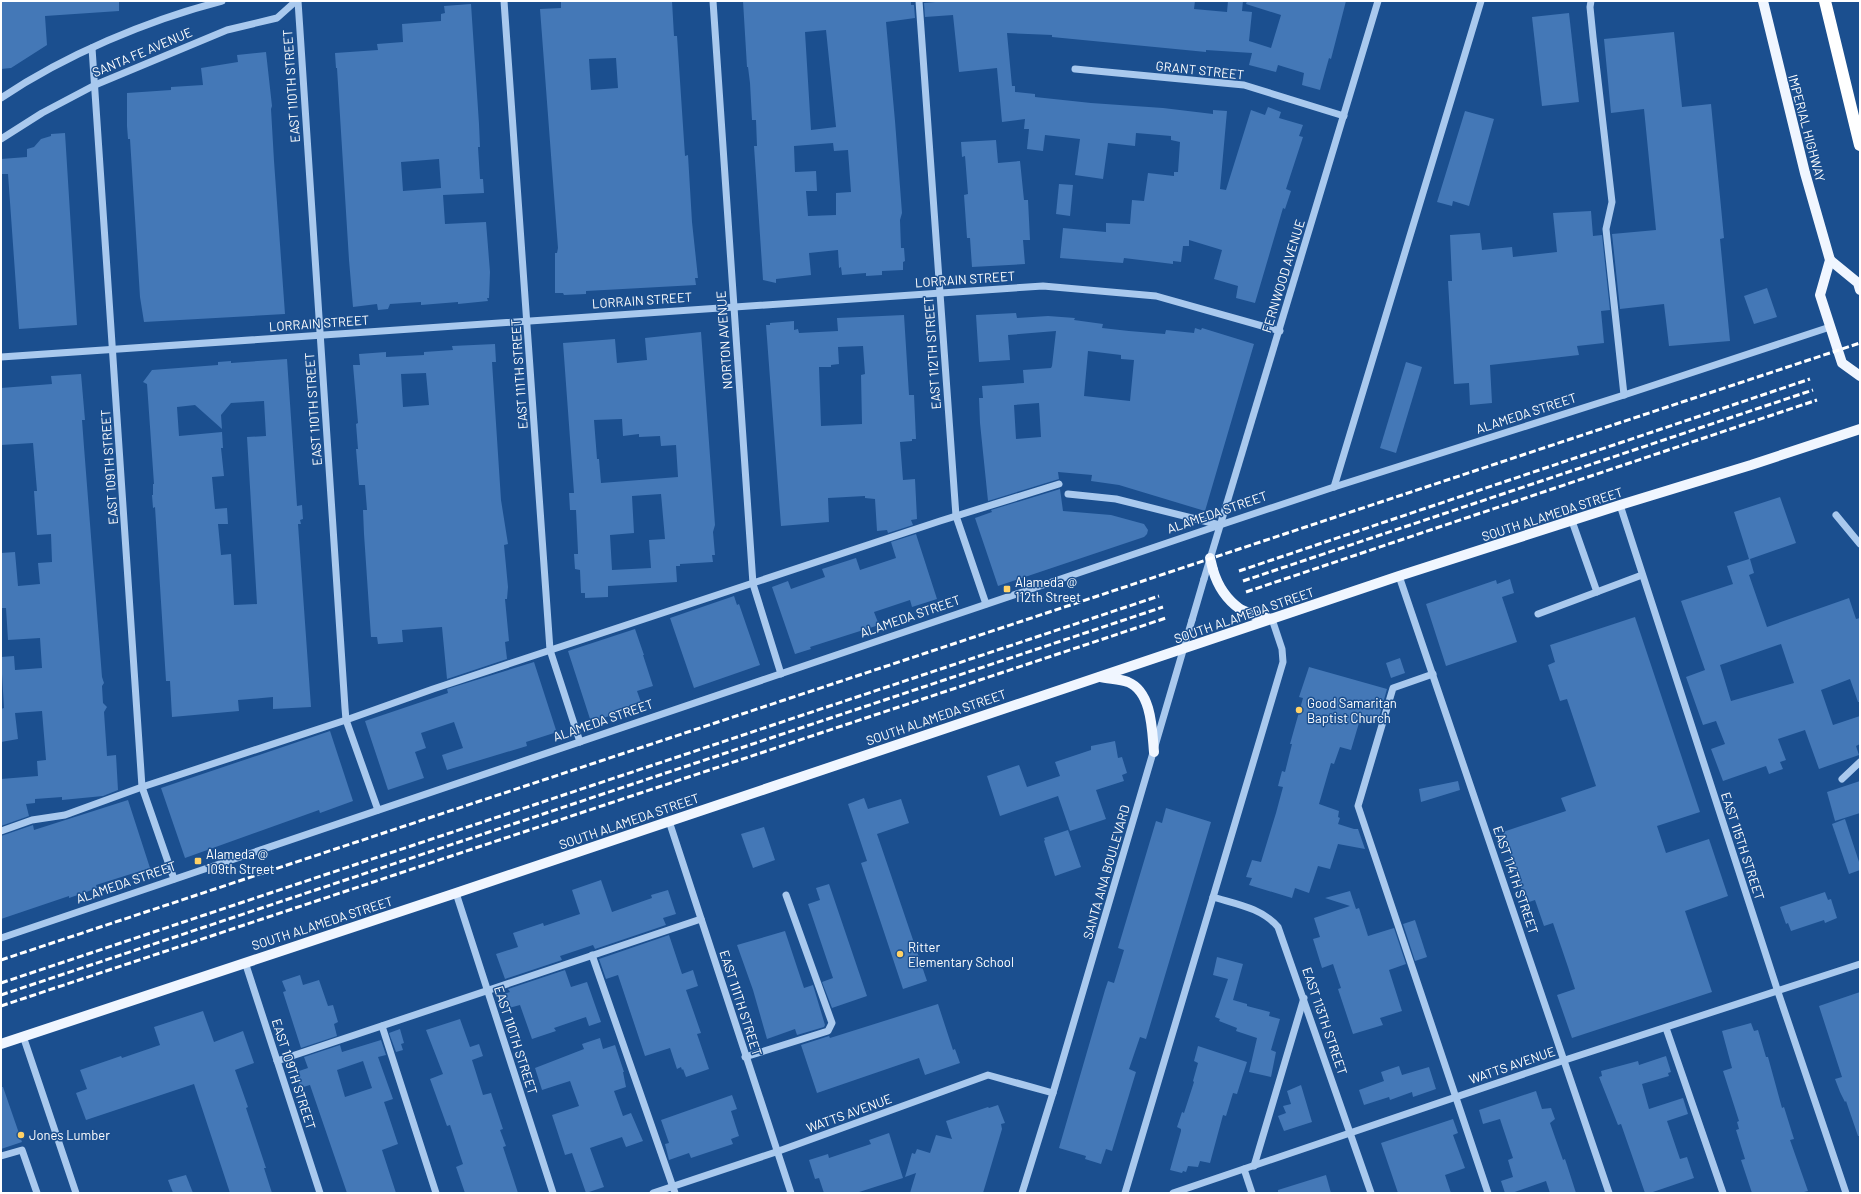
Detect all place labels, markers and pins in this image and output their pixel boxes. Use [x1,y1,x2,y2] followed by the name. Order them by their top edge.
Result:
[1015,574,1081,605] place label: Alameda @ 112th Street
[1002,584,1012,594] marker: Alameda @ 112th Street
[1307,695,1397,726] place label: Good Samaritan Baptist Church
[1294,705,1304,715] marker: Good Samaritan Baptist Church
[206,846,275,877] place label: Alameda @ 109th Street
[193,856,203,866] marker: Alameda @ 109th Street
[908,939,1014,970] place label: Ritter Elementary School
[895,949,905,959] marker: Ritter Elementary School
[29,1127,110,1143] place label: Jones Lumber
[16,1130,26,1140] marker: Jones Lumber

